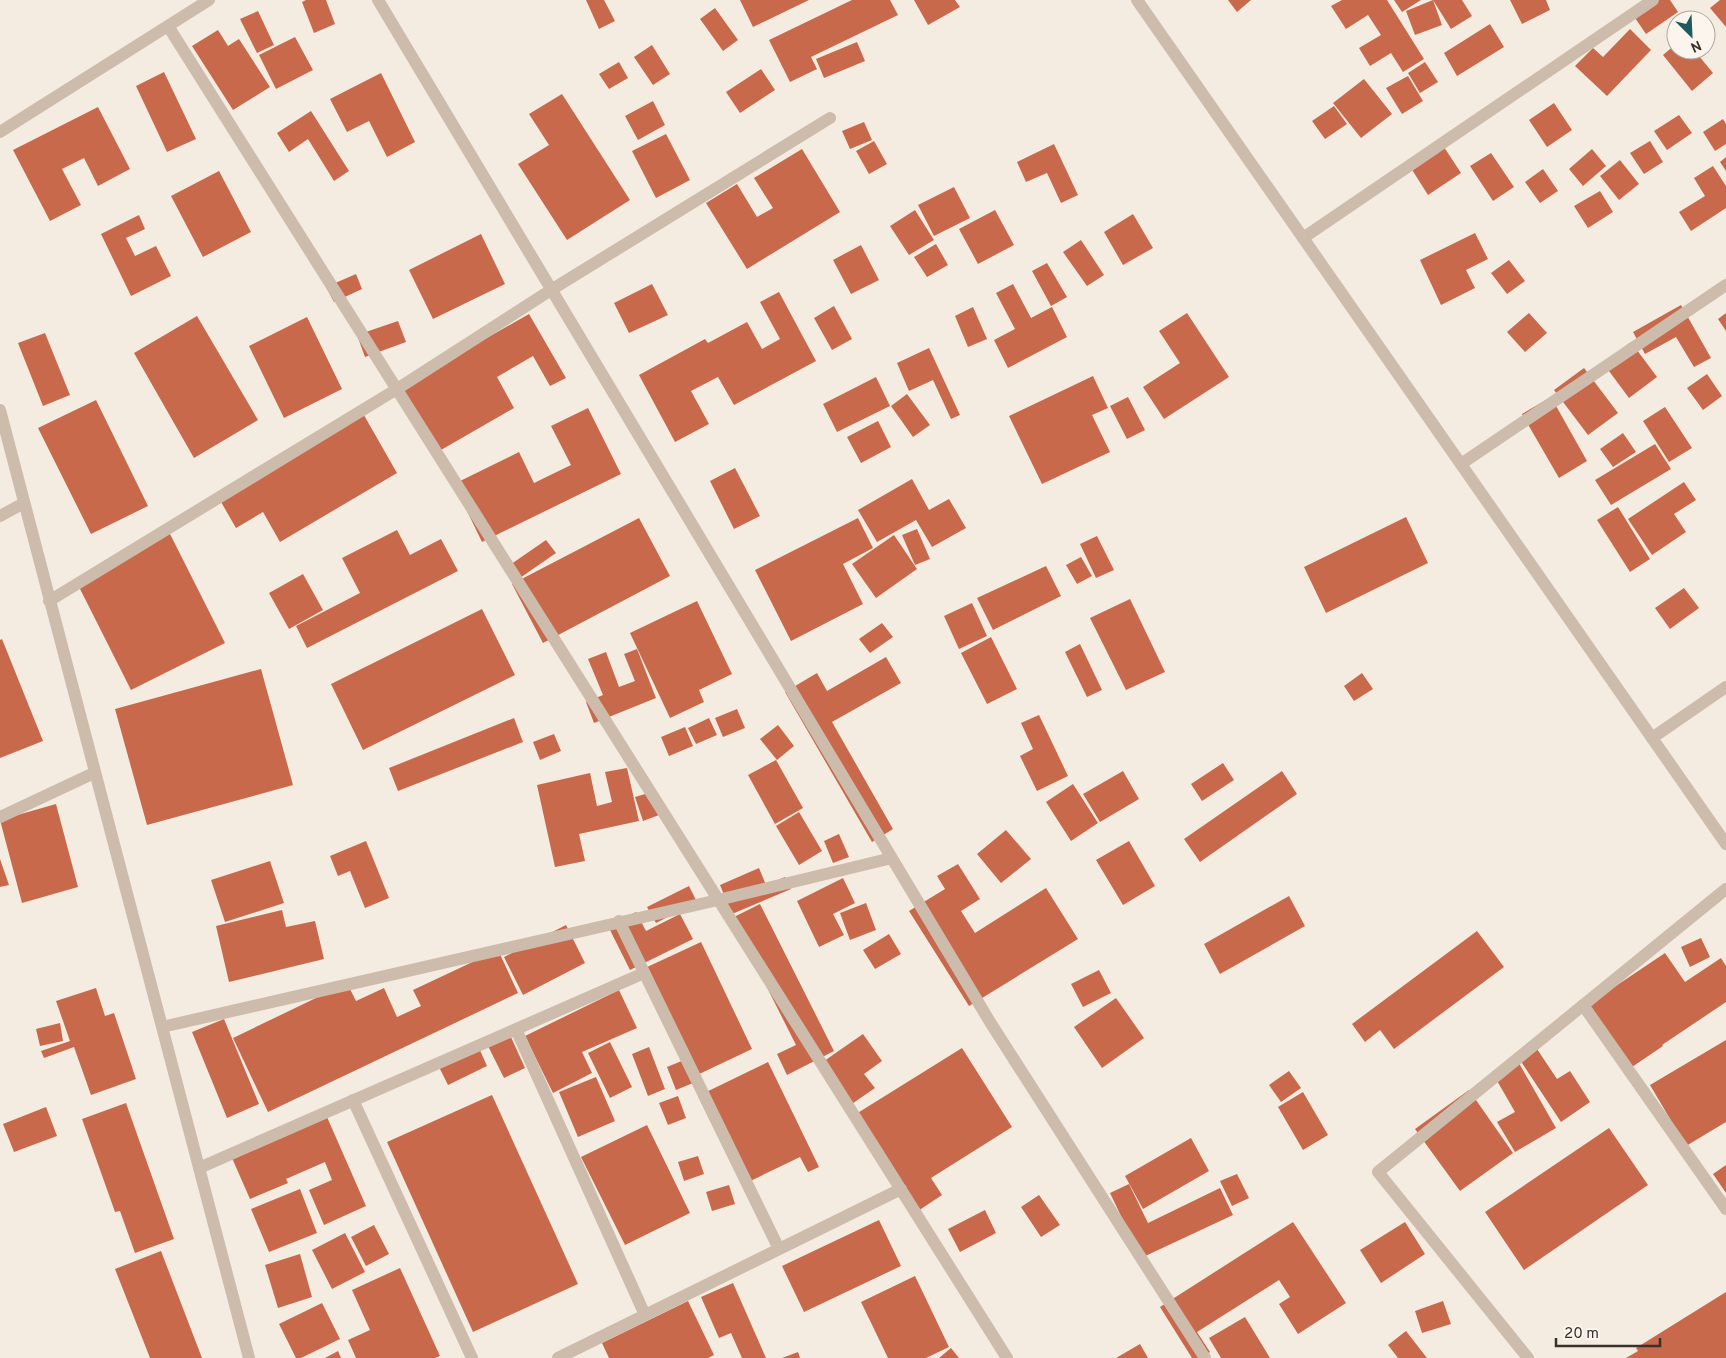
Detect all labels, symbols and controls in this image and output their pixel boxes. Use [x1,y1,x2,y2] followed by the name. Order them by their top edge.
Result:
[1666,10,1716,60] north arrow
[1688,36,1704,55] text: N
[1556,1316,1660,1348] scale bar
[1564,1325,1599,1344] text: 20 m

